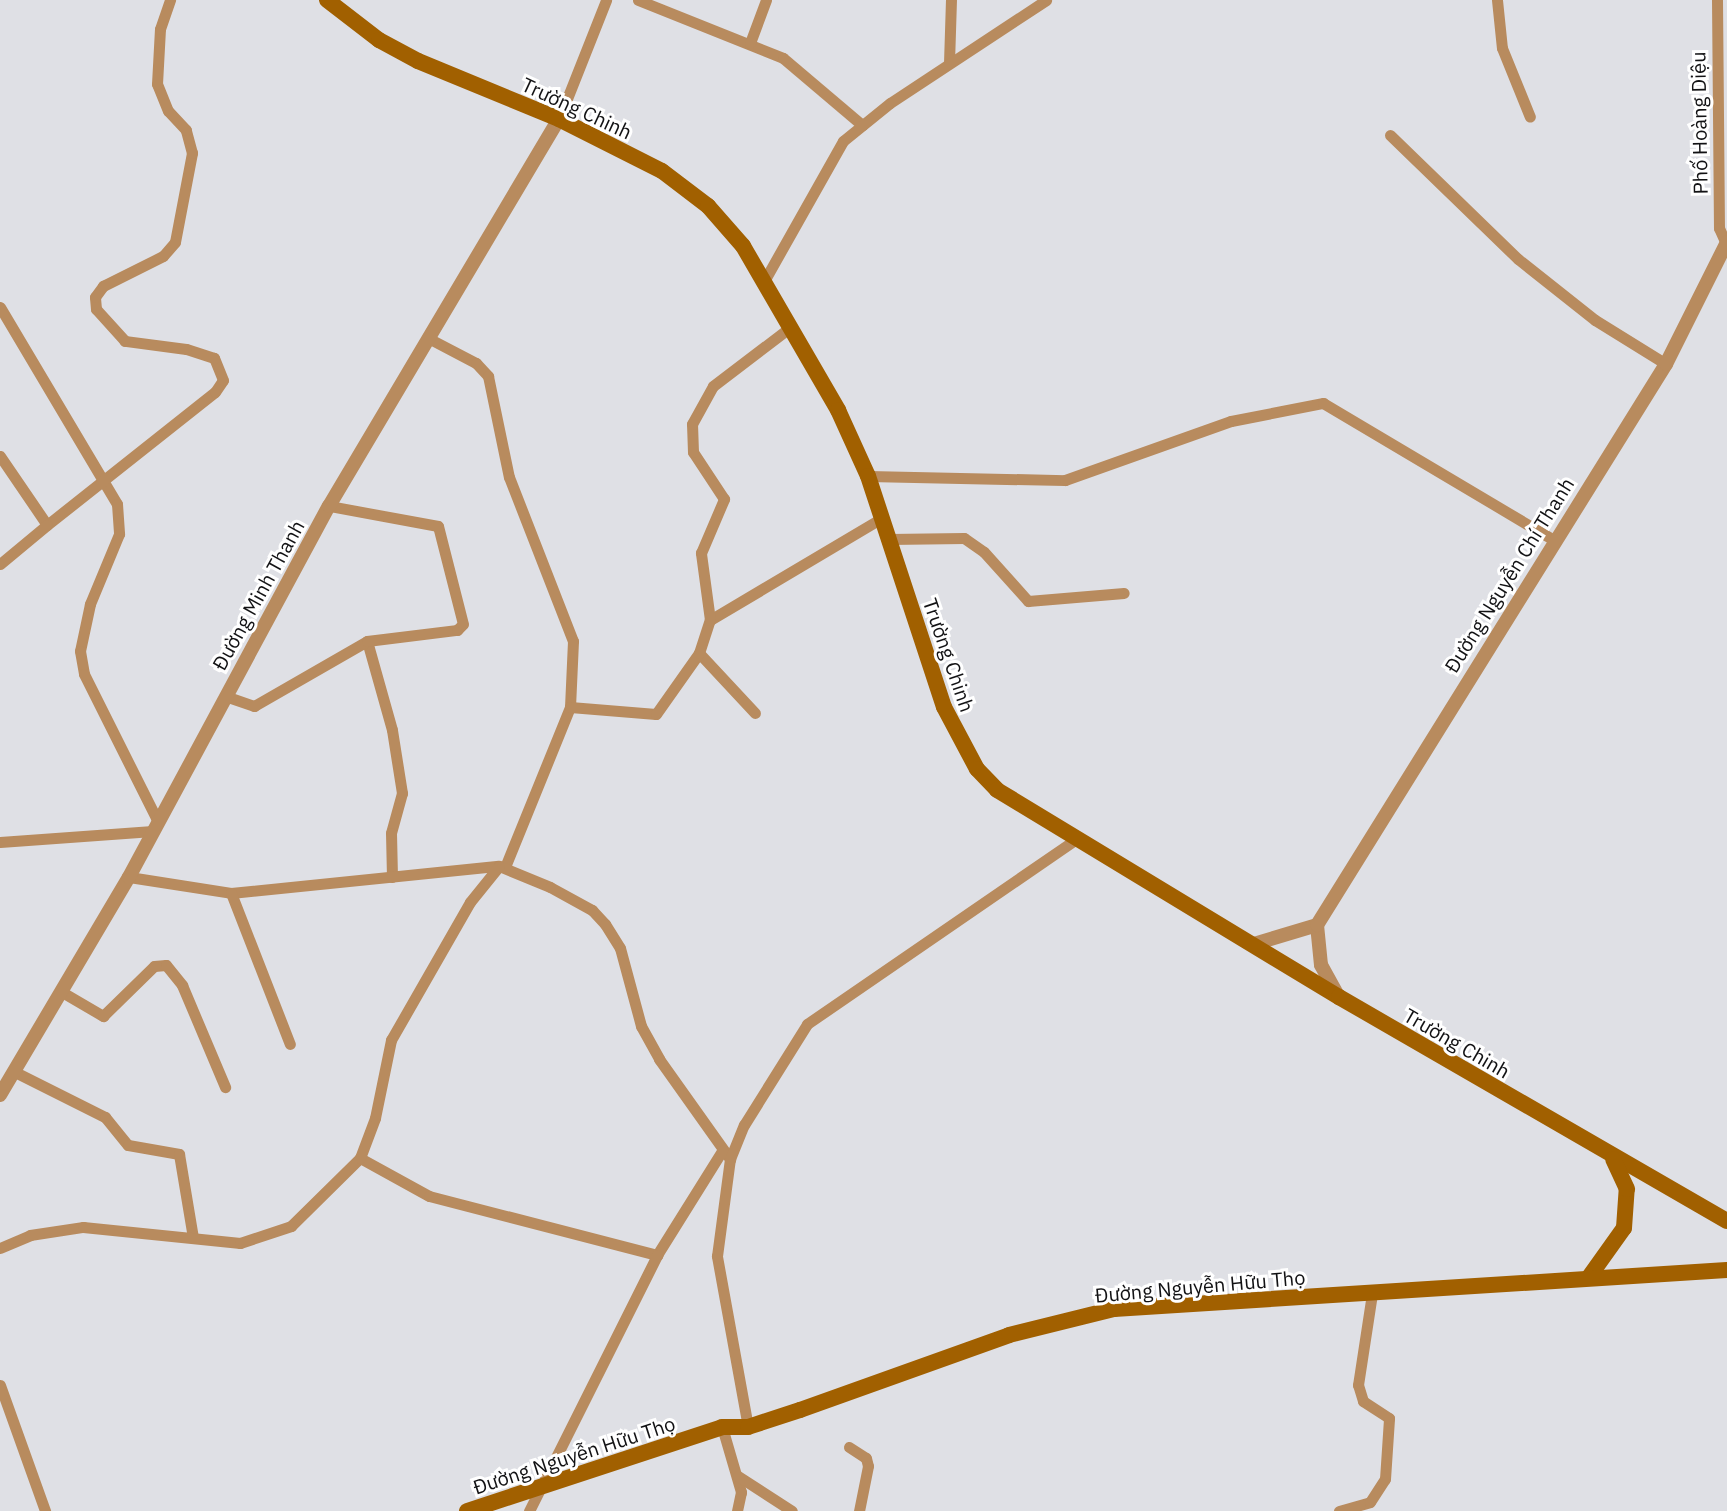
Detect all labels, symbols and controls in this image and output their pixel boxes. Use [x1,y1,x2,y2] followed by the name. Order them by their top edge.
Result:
[1686,51,1712,195] street label: Phố Hoàng Diệu
[518,72,636,144] street label: Trường Chinh
[1439,473,1579,677] street label: Đường Nguyễn Chí Thanh
[207,516,309,674] street label: Đường Minh Thanh
[918,595,980,715] street label: Trường Chinh
[1400,1003,1514,1083] street label: Trường Chinh
[1094,1265,1306,1307] street label: Đường Nguyễn Hữu Thọ
[470,1411,678,1499] street label: Đường Nguyễn Hữu Thọ

